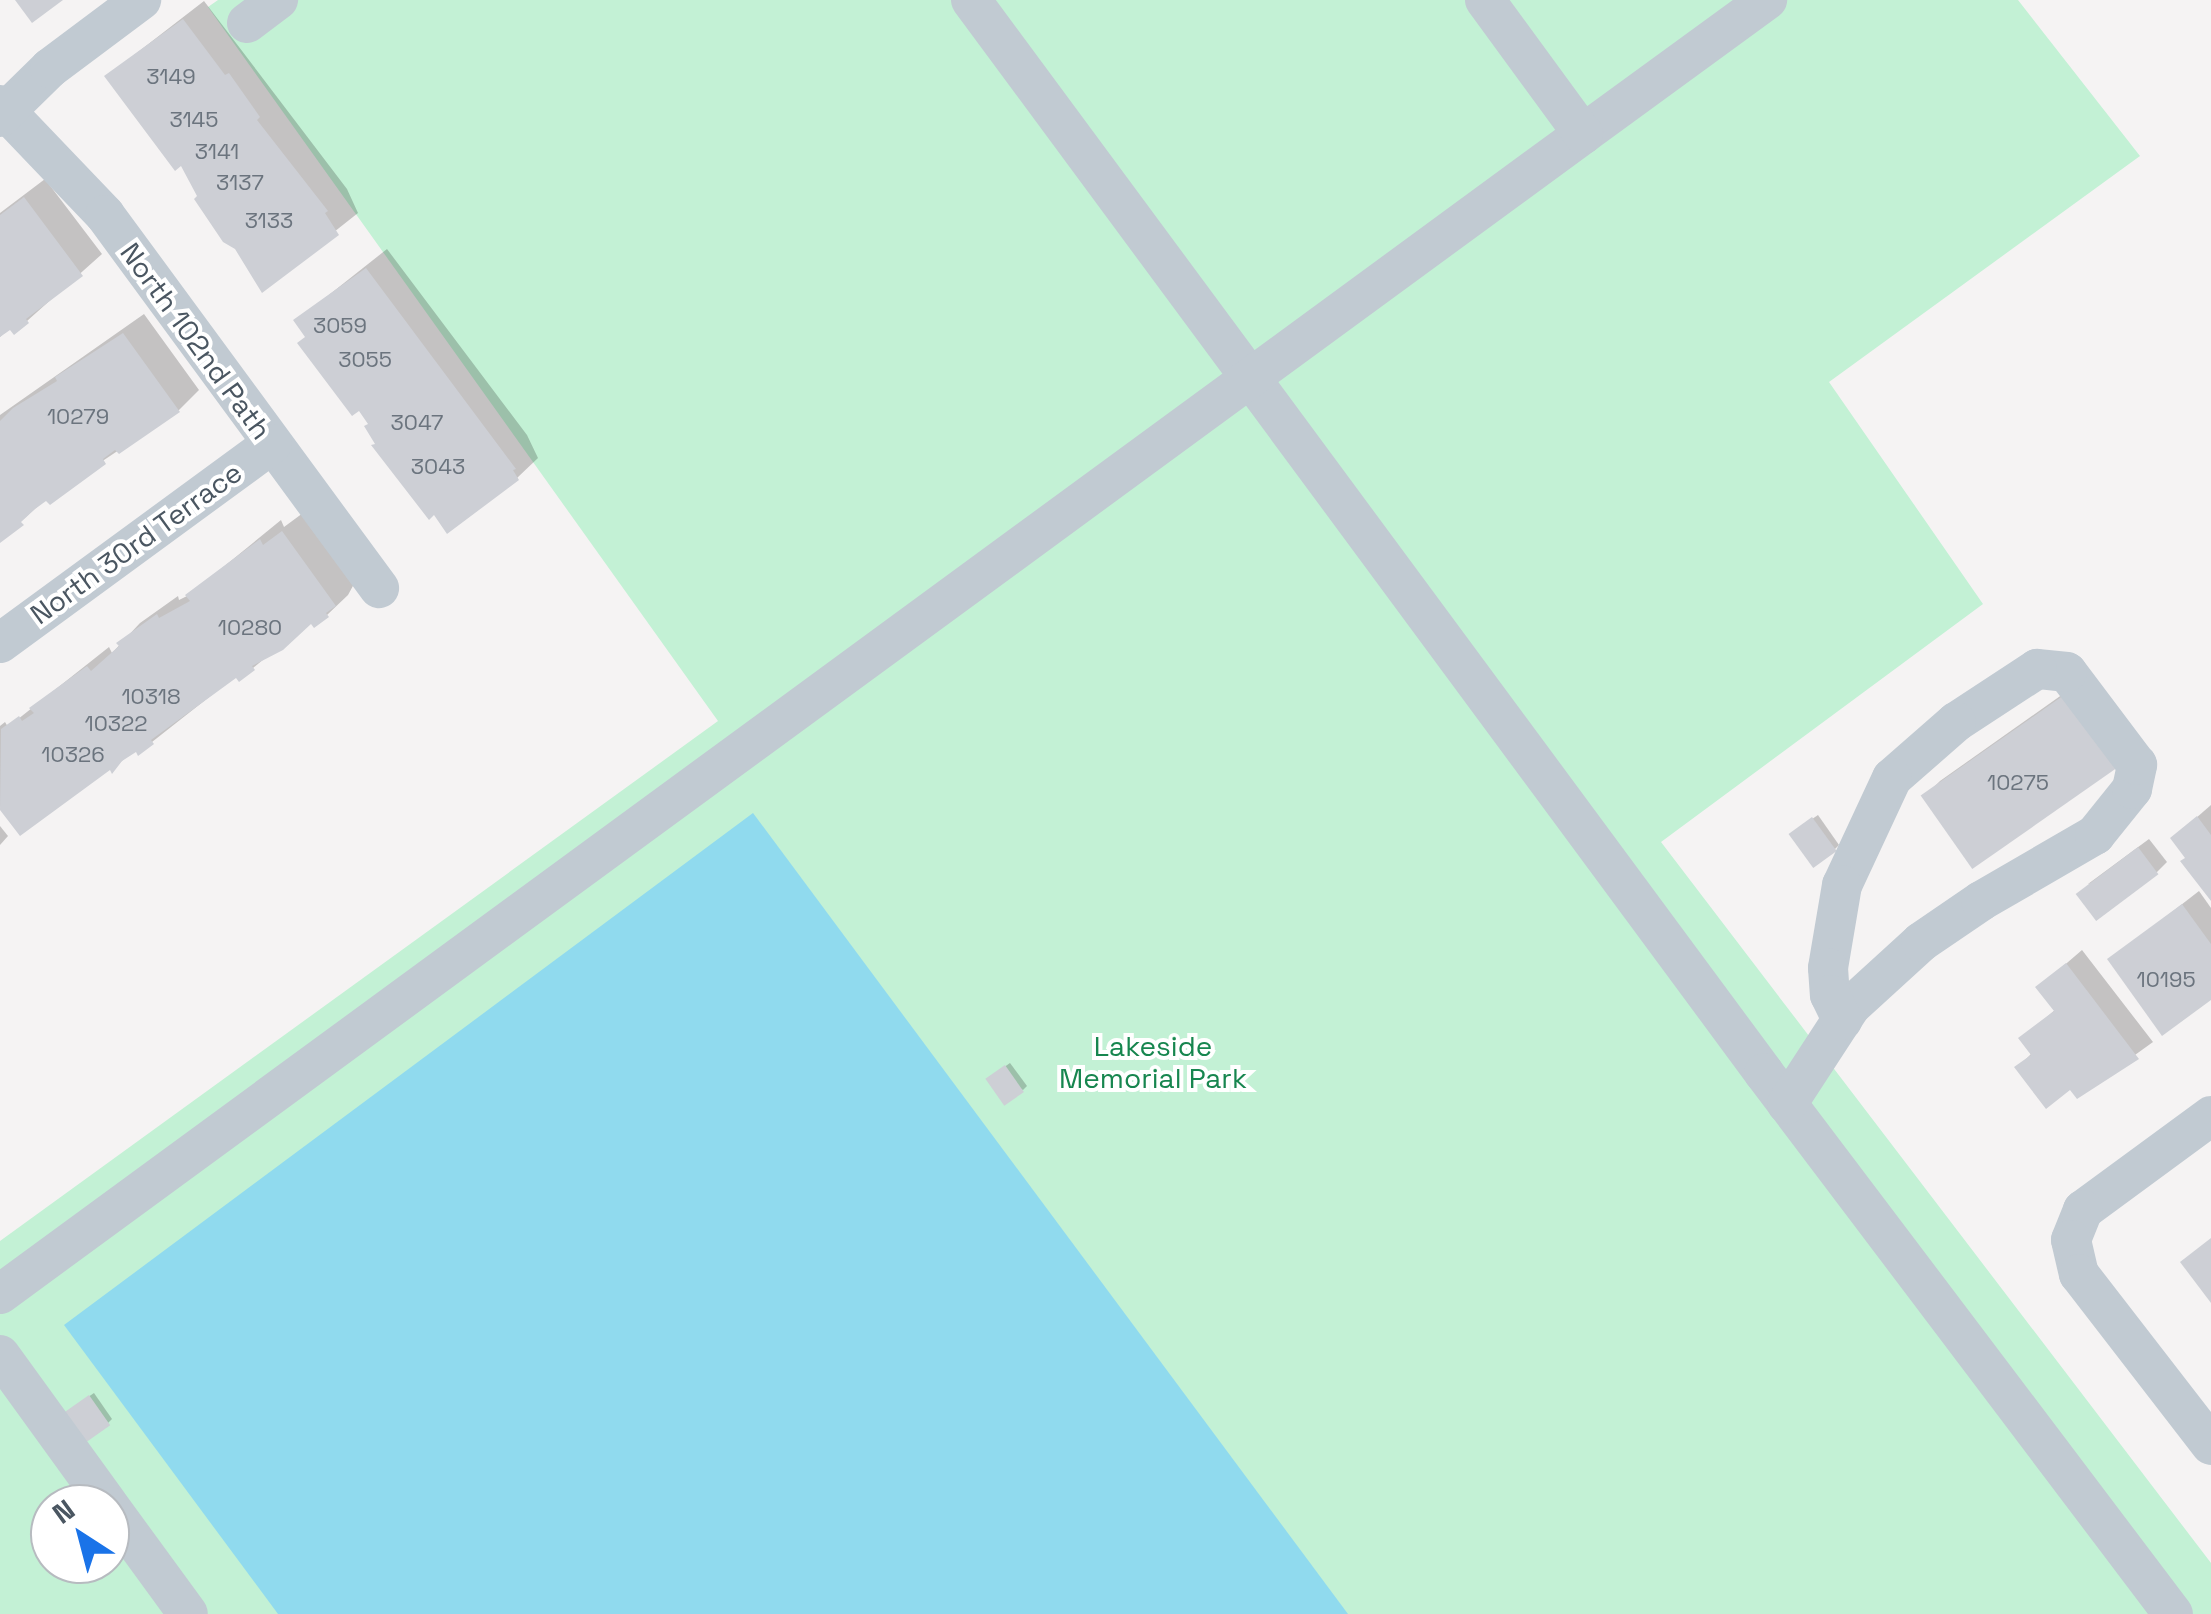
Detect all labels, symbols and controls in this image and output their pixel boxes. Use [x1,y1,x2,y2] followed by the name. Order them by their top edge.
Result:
[146,64,196,90] house number: 3149
[169,107,219,133] house number: 3145
[195,139,239,165] house number: 3141
[216,170,264,196] house number: 3137
[245,208,293,234] house number: 3133
[114,236,278,446] street label: North 102nd Path
[313,313,367,339] house number: 3059
[338,347,392,373] house number: 3055
[47,404,109,430] house number: 10279
[391,410,443,436] house number: 3047
[411,454,465,480] house number: 3043
[23,455,249,631] street label: North 30rd Terrace
[218,615,282,641] house number: 10280
[121,684,181,710] house number: 10318
[84,711,148,737] house number: 10322
[41,742,105,768] house number: 10326
[1987,770,2049,796] house number: 10275
[2136,967,2196,993] house number: 10195
[1059,1029,1247,1095] park label: Lakeside Memorial Park
[30,1484,130,1584] north arrow
[45,1491,82,1531] text: N

